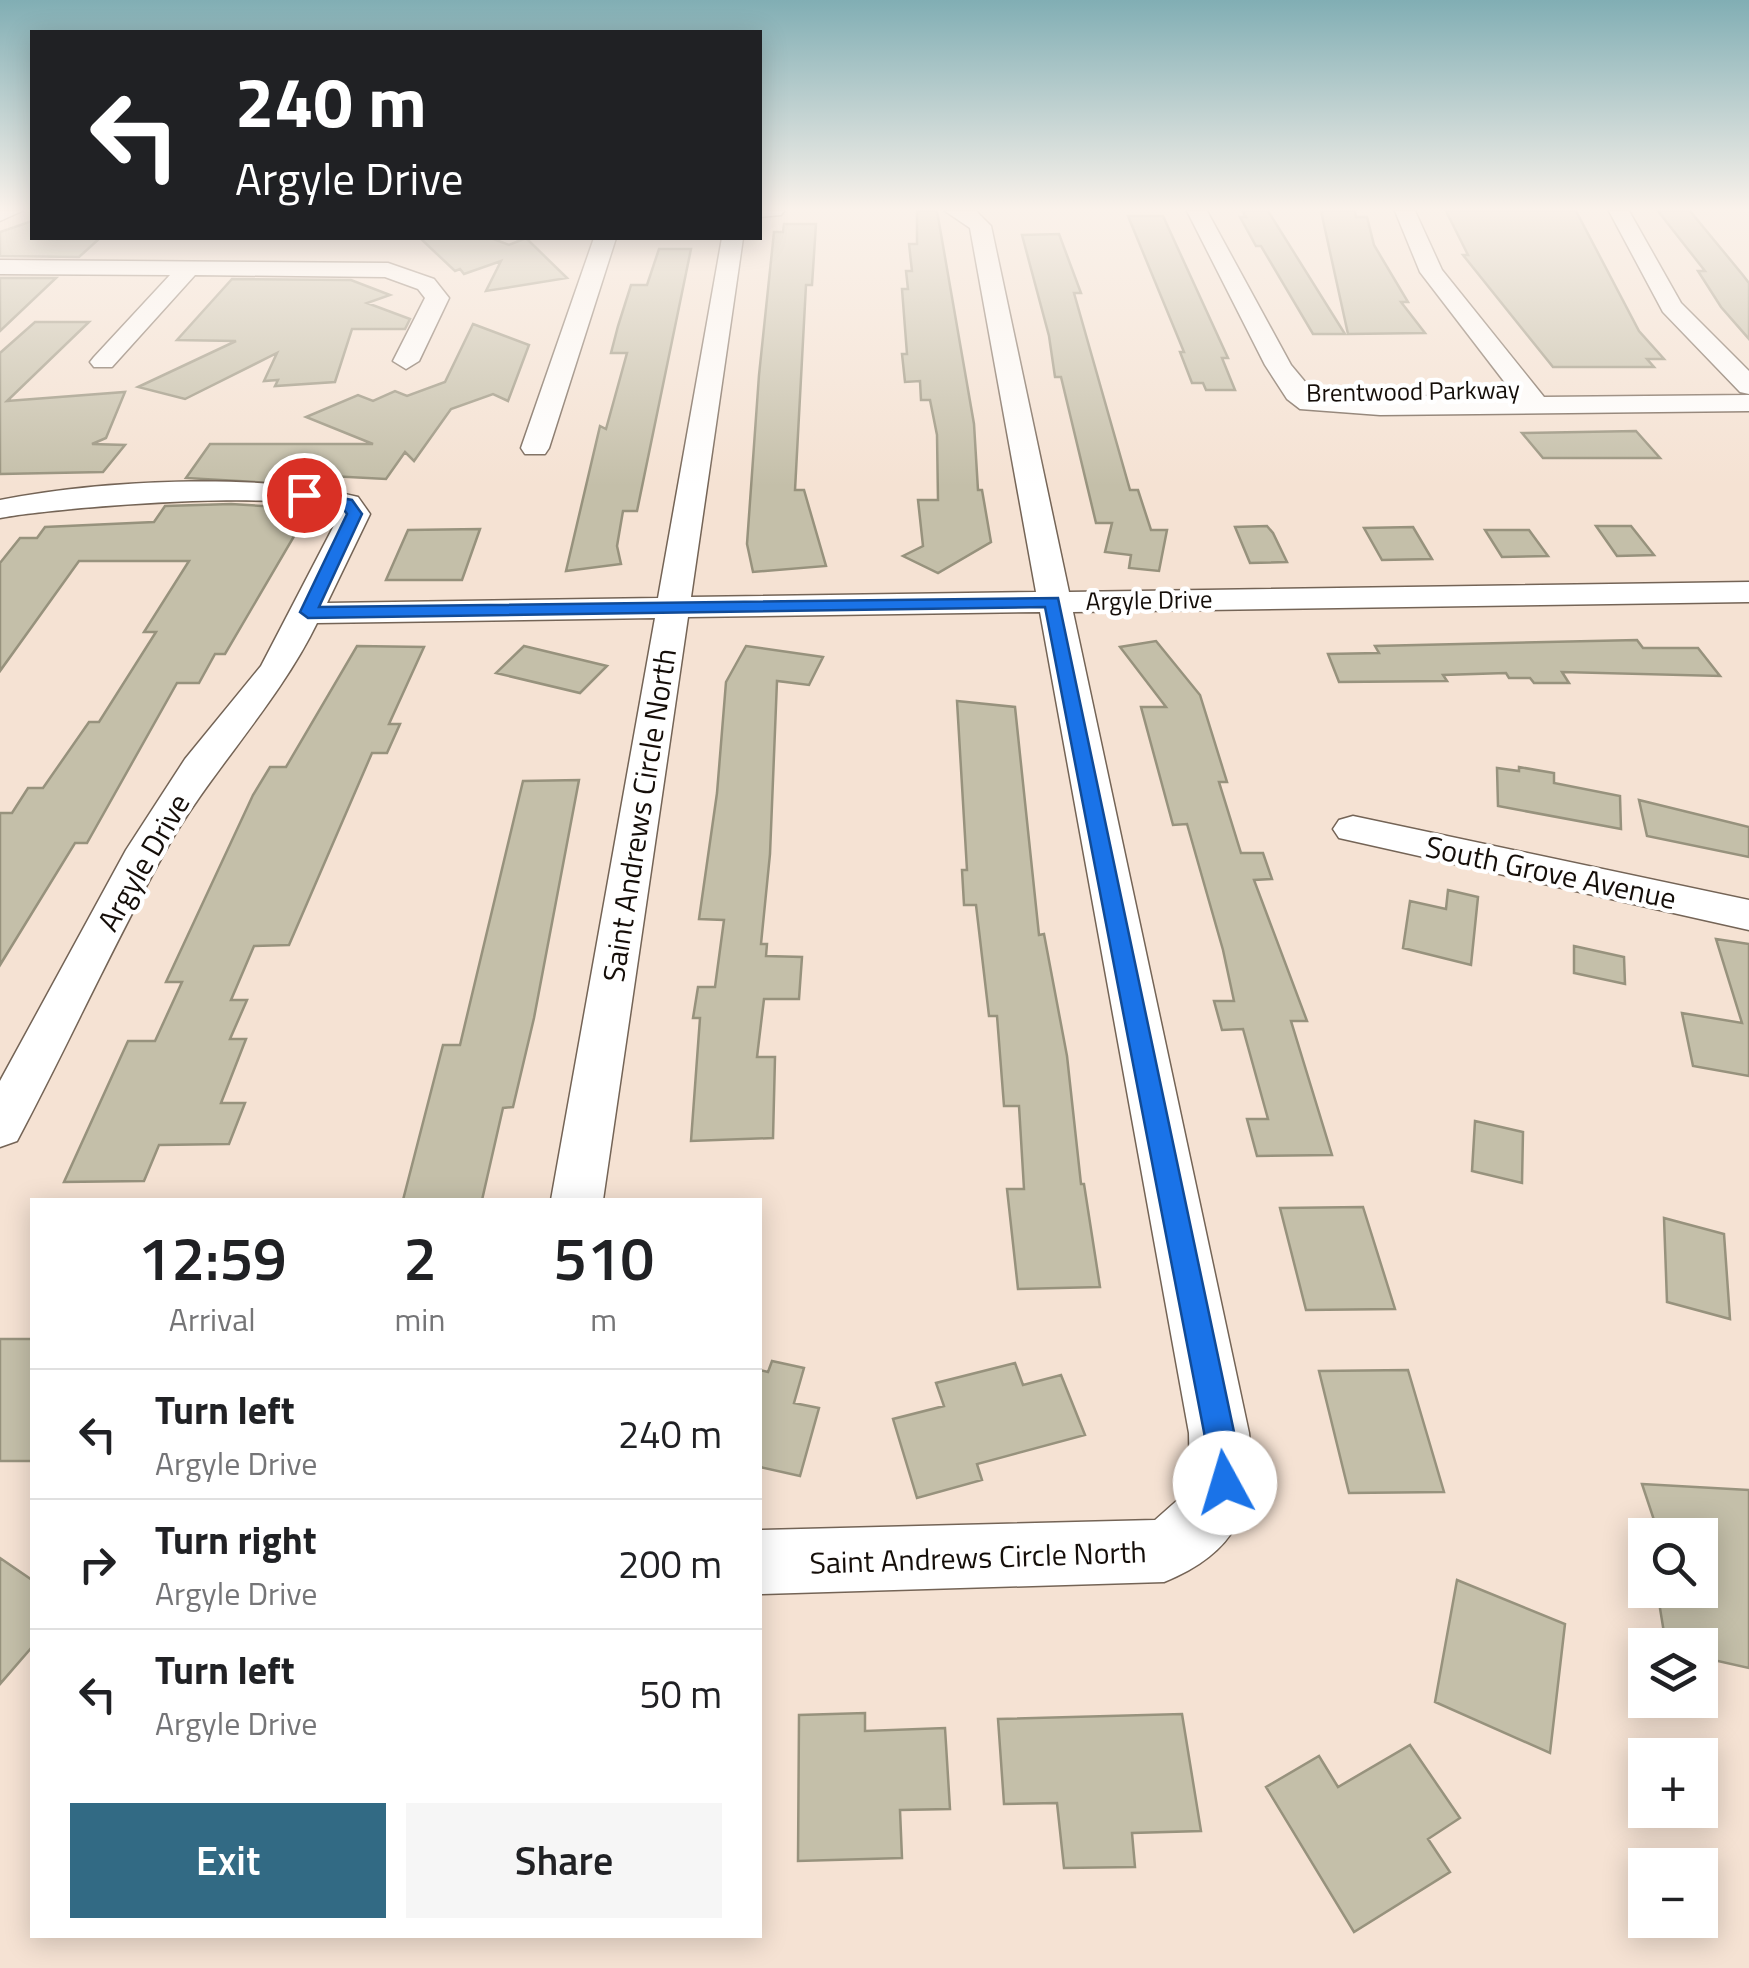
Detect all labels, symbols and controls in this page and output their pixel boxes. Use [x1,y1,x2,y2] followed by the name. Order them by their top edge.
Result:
[235,48,427,154] text: 240 m
[70,70,200,200] icon: left
[235,144,463,212] text: Argyle Drive
[1306,370,1520,412] street label: Brentwood Parkway
[262,453,347,538] pin
[277,468,332,523] icon: arrive
[1085,580,1213,620] street label: Argyle Drive
[590,645,688,985] street label: Saint Andrews Circle North
[85,785,201,939] street label: Argyle Drive
[1421,823,1681,921] street label: South Grove Avenue
[138,1212,287,1303] text: 12:59
[403,1212,437,1303] text: 2
[553,1212,654,1303] text: 510
[169,1295,256,1343] text: Arrival
[394,1295,445,1343] text: min
[590,1295,617,1343] text: m
[155,1381,295,1439] text: Turn left
[618,1405,722,1463] text: 240 m
[70,1407,125,1462] icon: left
[1173,1431,1277,1535] position arrow
[155,1439,317,1487] text: Argyle Drive
[155,1511,317,1569] text: Turn right
[1628,1518,1718,1938] map controls
[1628,1518,1718,1608] button: search
[809,1528,1147,1586] street label: Saint Andrews Circle North
[618,1535,722,1593] text: 200 m
[70,1537,125,1592] icon: right
[155,1569,317,1617] text: Argyle Drive
[1628,1628,1718,1718] button: layers
[155,1641,295,1699] text: Turn left
[639,1665,722,1723] text: 50 m
[70,1667,125,1722] icon: left
[155,1699,317,1747] text: Argyle Drive
[1628,1738,1718,1828] button: +
[70,1803,386,1918] button: Exit
[406,1803,722,1918] button: Share
[1628,1848,1718,1938] button: −

